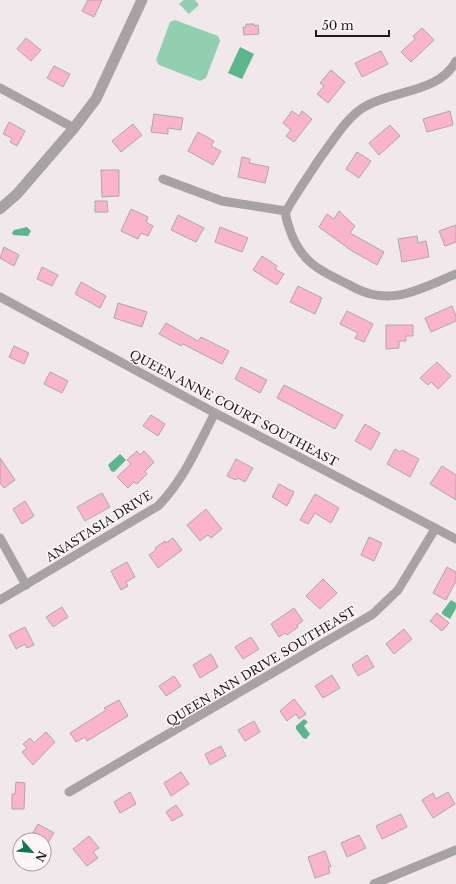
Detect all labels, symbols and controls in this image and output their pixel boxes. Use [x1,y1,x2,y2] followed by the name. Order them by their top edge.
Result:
[316,12,389,38] scale bar
[322,18,354,33] text: 50 m
[127,346,341,470] street label: QUEEN ANNE COURT SOUTHEAST
[42,487,155,565] street label: ANASTASIA DRIVE
[163,603,359,729] street label: QUEEN ANN DRIVE SOUTHEAST
[12,832,52,872] north arrow
[32,849,49,865] text: N

